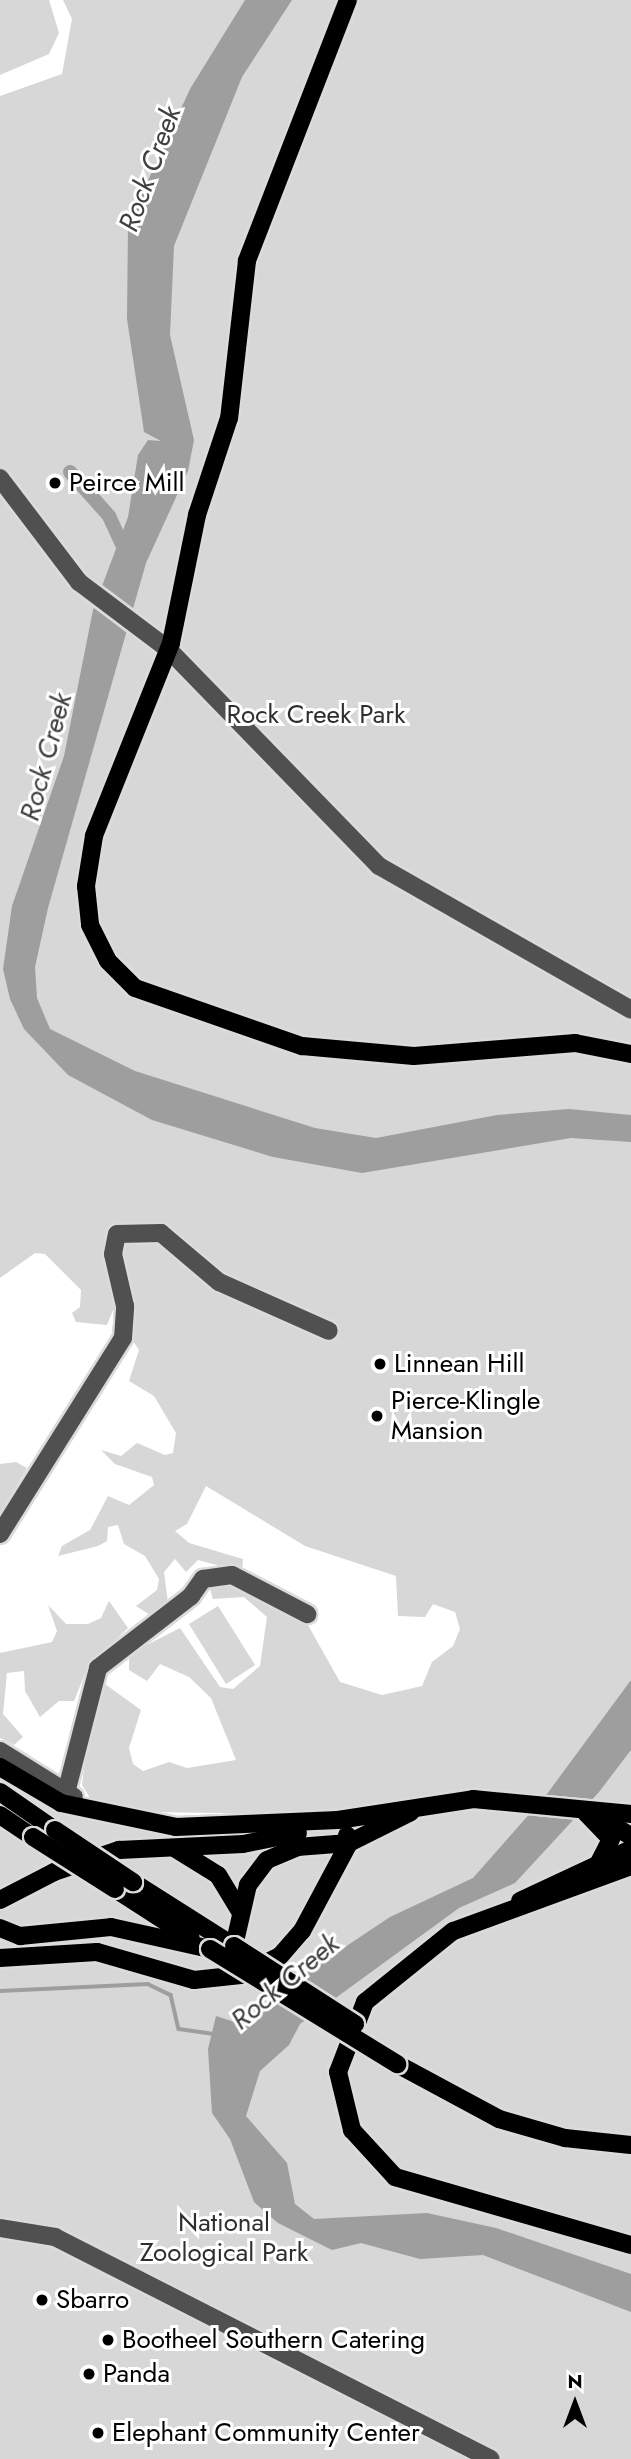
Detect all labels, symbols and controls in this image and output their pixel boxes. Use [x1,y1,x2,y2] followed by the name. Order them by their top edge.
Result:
[112,102,188,236] water label: Rock Creek
[69,467,185,499] place label: Peirce Mill
[47,475,63,491] marker: Peirce Mill
[13,689,79,825] water label: Rock Creek
[226,699,406,731] park label: Rock Creek Park
[394,1348,524,1380] place label: Linnean Hill
[372,1356,388,1372] marker: Linnean Hill
[391,1385,540,1446] place label: Pierce-Klingle Mansion
[369,1408,385,1424] marker: Pierce-Klingle Mansion
[224,1927,346,2037] water label: Rock Creek
[140,2207,308,2268] park label: National Zoological Park
[56,2284,129,2316] place label: Sbarro
[34,2292,50,2308] marker: Sbarro
[122,2324,425,2356] place label: Bootheel Southern Catering
[100,2332,116,2348] marker: Bootheel Southern Catering
[103,2358,170,2390] place label: Panda
[81,2366,97,2382] marker: Panda
[540,2368,610,2438] north arrow
[567,2368,583,2395] text: N
[112,2417,420,2449] place label: Elephant Community Center
[90,2425,106,2441] marker: Elephant Community Center

